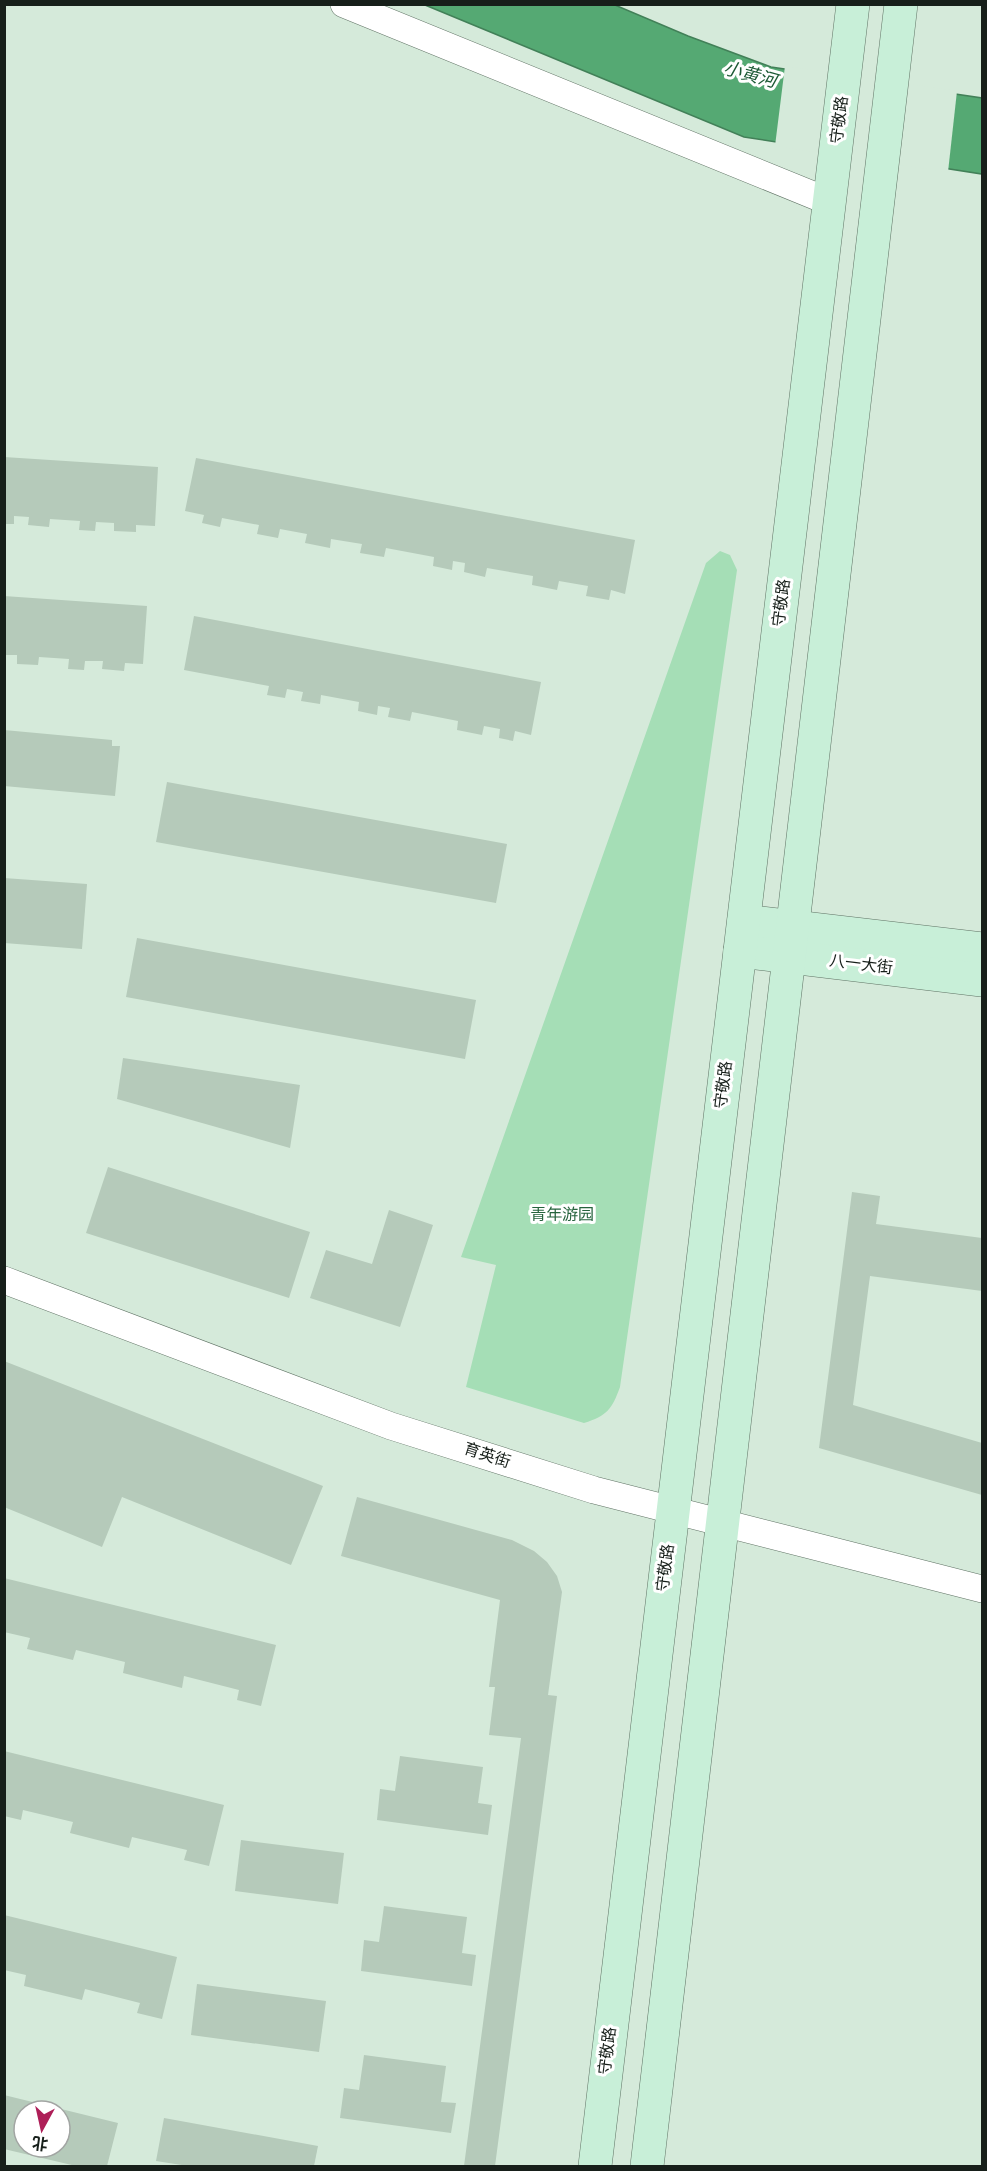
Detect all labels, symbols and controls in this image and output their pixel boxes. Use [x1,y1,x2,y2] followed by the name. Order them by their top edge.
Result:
[721,58,782,93] water label: 小黄河
[828,95,852,145] street label: 守敬路
[770,578,794,628] street label: 守敬路
[828,952,894,978] street label: 八一大街
[712,1060,736,1110] street label: 守敬路
[530,1206,594,1225] park label: 青年游园
[461,1440,513,1472] street label: 育英街
[654,1543,678,1593] street label: 守敬路
[596,2026,620,2076] street label: 守敬路
[12,2099,72,2159] north arrow
[31,2132,49,2153] text: 北

